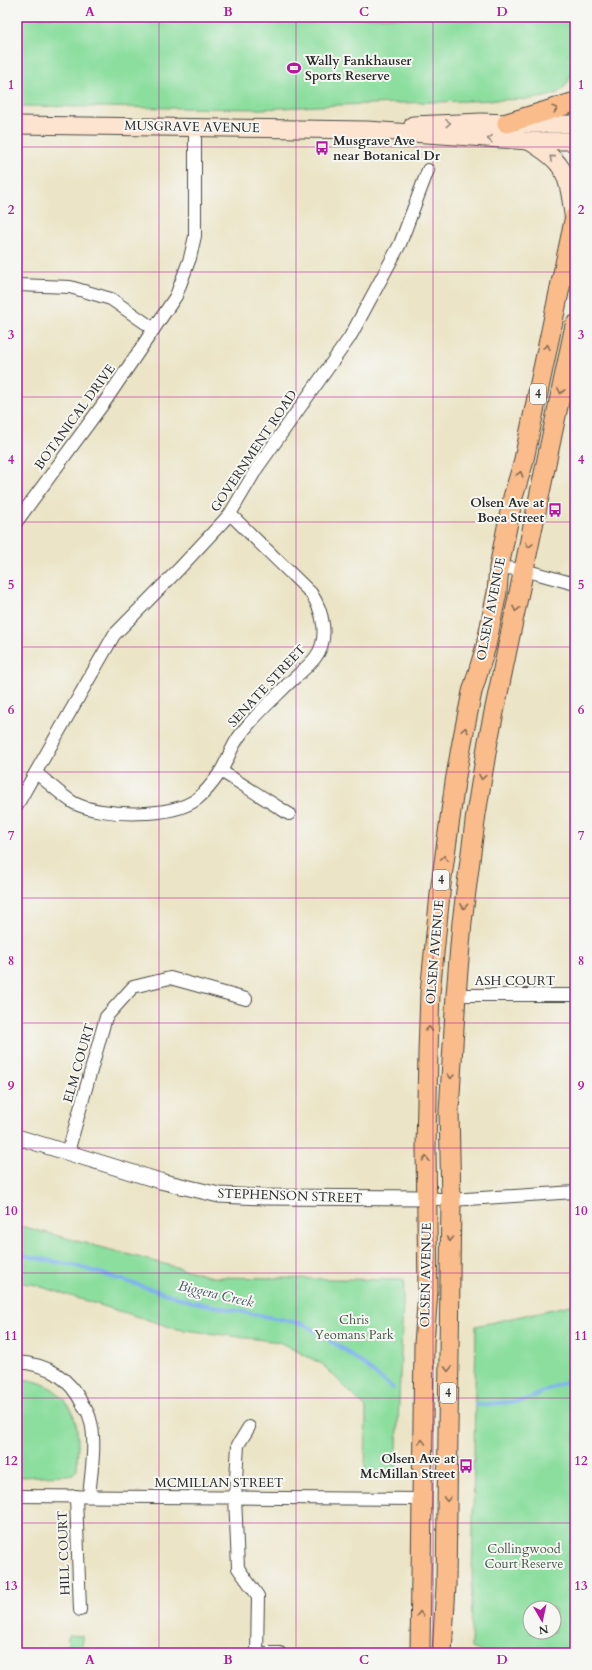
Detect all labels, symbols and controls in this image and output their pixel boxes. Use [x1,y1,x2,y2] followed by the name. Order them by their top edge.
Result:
[85,3,95,21] text: A
[223,3,233,21] text: B
[359,3,369,21] text: C
[496,3,508,21] text: D
[304,52,412,85] place label: Wally Fankhauser Sports Reserve
[286,60,302,76] sports icon: Wally Fankhauser Sports Reserve
[8,76,14,94] text: 1
[578,76,584,94] text: 1
[551,105,558,114] one-way arrow
[124,117,260,137] street label: MUSGRAVE AVENUE
[445,118,451,127] one-way arrow
[333,132,441,165] place label: Musgrave Ave near Botanical Dr
[487,135,493,143] one-way arrow
[314,140,330,156] bus stop icon: Musgrave Ave near Botanical Dr
[549,156,557,163] one-way arrow
[8,201,15,219] text: 2
[578,201,585,219] text: 2
[8,326,15,344] text: 3
[578,326,585,344] text: 3
[543,344,551,350] one-way arrow
[31,361,119,473] street label: BOTANICAL DRIVE
[530,384,546,404] road number: 4
[206,386,302,516] street label: GOVERNMENT ROAD
[558,387,566,394] one-way arrow
[8,451,15,469] text: 4
[578,451,585,469] text: 4
[515,471,524,478] one-way arrow
[470,494,544,527] place label: Olsen Ave at Boea Street
[547,502,563,518] bus stop icon: Olsen Ave at Boea Street
[525,542,534,548] one-way arrow
[472,556,510,662] street label: OLSEN AVENUE
[8,576,14,594] text: 5
[578,576,584,594] text: 5
[512,605,520,612] one-way arrow
[224,641,310,731] street label: SENATE STREET
[8,701,15,719] text: 6
[578,701,585,719] text: 6
[460,727,468,733] one-way arrow
[478,774,487,780] one-way arrow
[8,827,15,845] text: 7
[578,827,585,845] text: 7
[439,855,448,861] one-way arrow
[433,870,449,890] road number: 4
[421,899,449,1005] street label: OLSEN AVENUE
[460,903,469,909] one-way arrow
[8,952,14,970] text: 8
[578,952,584,970] text: 8
[475,972,556,990] street label: ASH COURT
[59,1021,99,1105] street label: ELM COURT
[424,1026,433,1032] one-way arrow
[447,1073,455,1079] one-way arrow
[8,1077,15,1095] text: 9
[578,1077,585,1095] text: 9
[422,1156,430,1162] one-way arrow
[217,1184,363,1208] street label: STEPHENSON STREET
[4,1202,18,1220] text: 10
[574,1202,588,1220] text: 10
[416,1222,436,1328] street label: OLSEN AVENUE
[446,1236,454,1242] one-way arrow
[176,1276,256,1312] water label: Biggera Creek
[314,1311,394,1344] park label: Chris Yeomans Park
[4,1327,18,1345] text: 11
[574,1327,588,1345] text: 11
[444,1366,452,1372] one-way arrow
[440,1383,456,1403] road number: 4
[418,1439,426,1445] one-way arrow
[360,1450,455,1483] place label: Olsen Ave at McMillan Street
[4,1452,18,1470] text: 12
[574,1452,588,1470] text: 12
[458,1458,474,1474] bus stop icon: Olsen Ave at McMillan Street
[154,1474,284,1492] street label: MCMILLAN STREET
[443,1496,451,1502] one-way arrow
[54,1510,74,1596] street label: HILL COURT
[485,1540,564,1573] park label: Collingwood Court Reserve
[4,1577,18,1595] text: 13
[574,1577,588,1595] text: 13
[522,1600,562,1640] north arrow
[416,1611,424,1617] one-way arrow
[537,1621,549,1638] text: N
[85,1651,95,1669] text: A
[223,1651,233,1669] text: B
[359,1651,369,1669] text: C
[496,1651,508,1669] text: D

